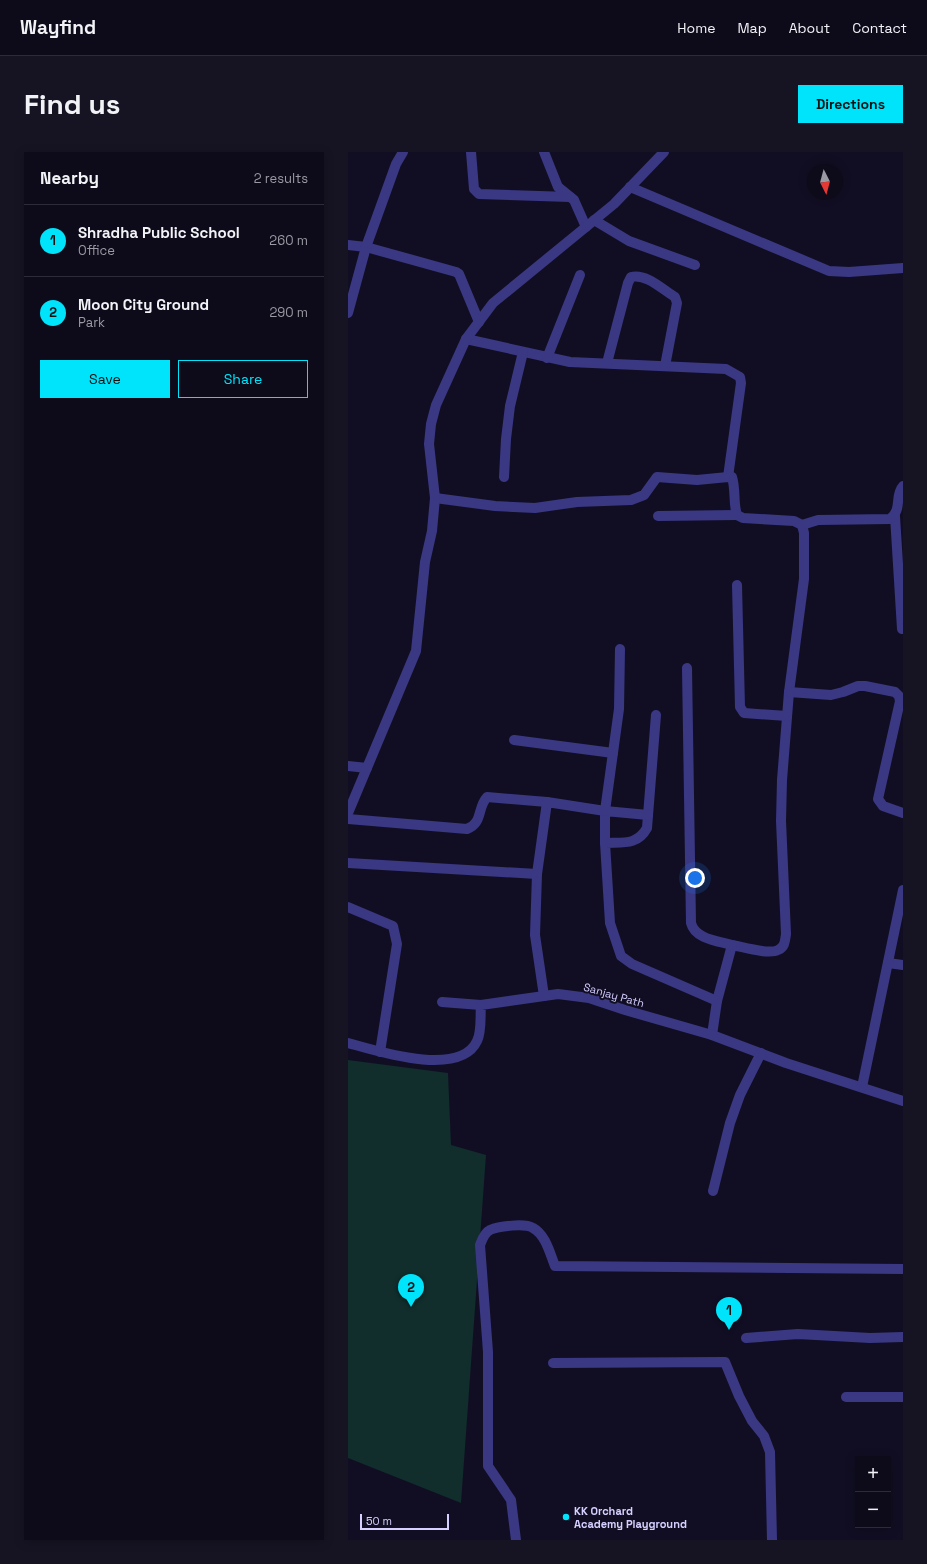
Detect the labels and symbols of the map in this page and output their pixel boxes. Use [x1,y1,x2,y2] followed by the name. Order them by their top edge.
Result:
[807,164,843,200] north arrow
[685,868,705,888] your location
[582,980,646,1010] street label: Sanjay Path
[398,1274,424,1307] pin: 2
[716,1297,742,1330] pin: 1
[574,1504,687,1531] place label: KK Orchard Academy Playground
[360,1512,449,1531] scale bar
[561,1512,571,1522] marker: KK Orchard Academy Playground

